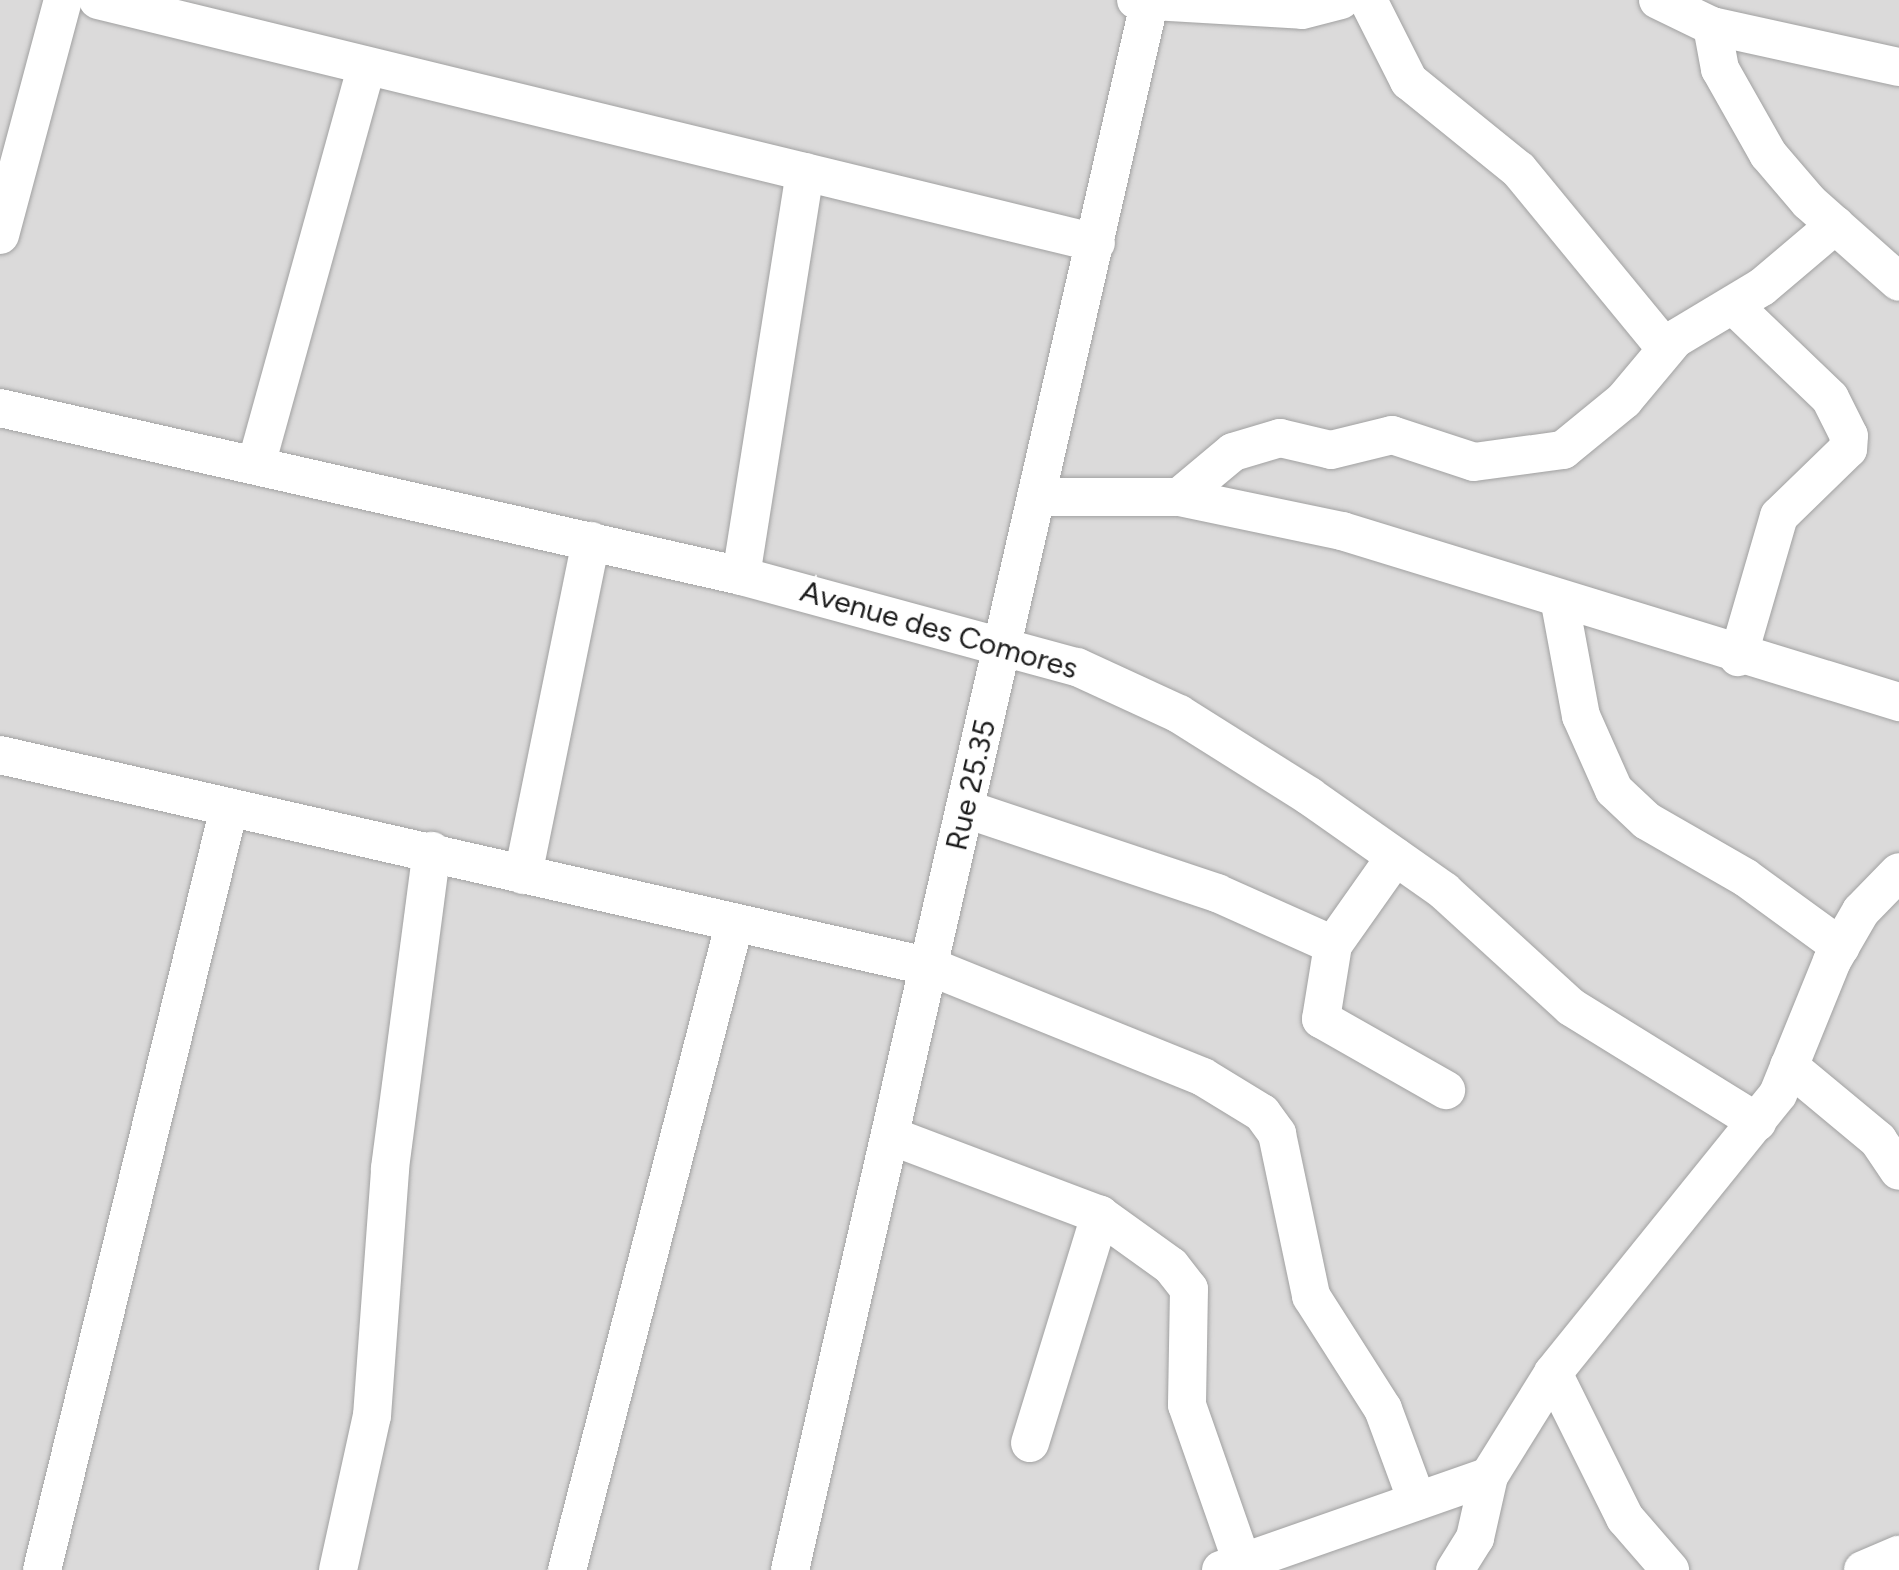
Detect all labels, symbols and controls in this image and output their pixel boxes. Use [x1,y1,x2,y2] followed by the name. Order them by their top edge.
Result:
[796,573,1082,687] street label: Avenue des Comores
[938,716,1004,854] street label: Rue 25.35

